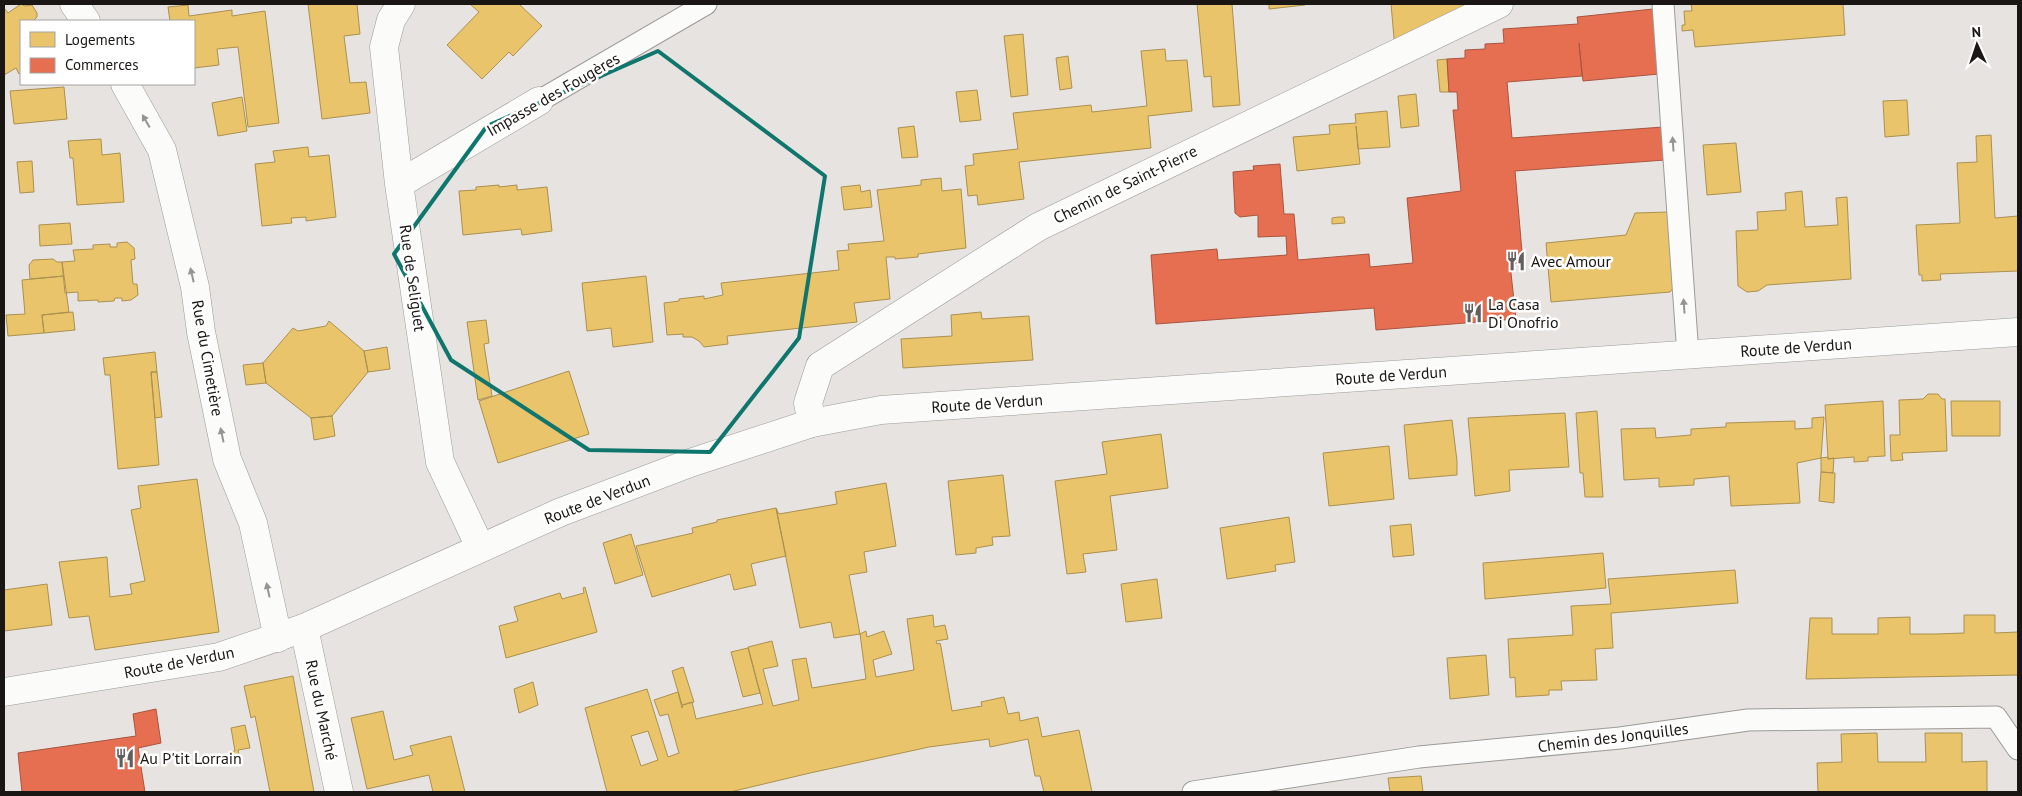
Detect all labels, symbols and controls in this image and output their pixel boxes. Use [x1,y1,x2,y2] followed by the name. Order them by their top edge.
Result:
[20,20,195,85] legend
[1952,20,2002,70] north arrow
[1971,23,1981,41] text: N
[65,30,135,49] text: Logements
[483,48,623,140] street label: Impasse des Fougères
[65,55,139,74] text: Commerces
[141,114,150,127] one-way arrow
[1668,136,1676,152] one-way arrow
[1050,140,1200,228] street label: Chemin de Saint-Pierre
[396,223,430,333] street label: Rue de Seliguet
[1505,250,1527,272] restaurant icon: Avec Amour
[1531,251,1611,271] place label: Avec Amour
[188,268,196,283] one-way arrow
[1488,294,1559,332] place label: La Casa Di Onofrio
[188,298,228,418] street label: Rue du Cimetière
[1680,298,1688,314] one-way arrow
[1462,302,1484,324] restaurant icon: La Casa Di Onofrio
[1740,333,1852,361] street label: Route de Verdun
[1335,361,1447,389] street label: Route de Verdun
[931,389,1043,417] street label: Route de Verdun
[218,426,226,442] one-way arrow
[541,470,653,528] street label: Route de Verdun
[264,583,272,598] one-way arrow
[122,642,236,682] street label: Route de Verdun
[302,658,342,762] street label: Rue du Marché
[1536,718,1690,756] street label: Chemin des Jonquilles
[114,747,136,769] restaurant icon: Au P'tit Lorrain
[140,748,242,768] place label: Au P'tit Lorrain

